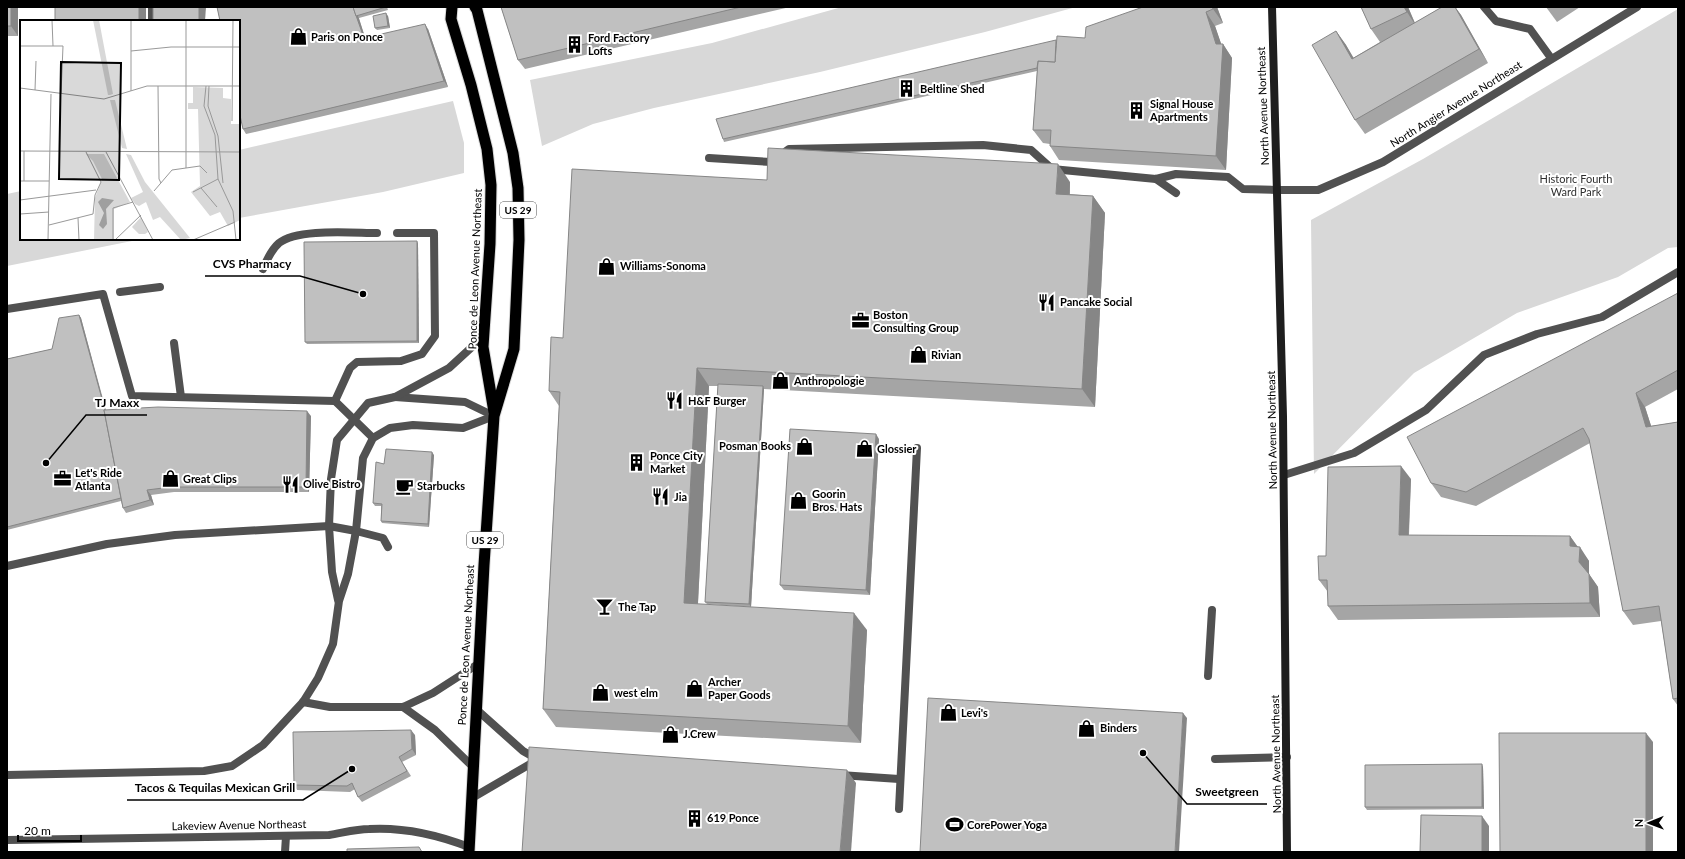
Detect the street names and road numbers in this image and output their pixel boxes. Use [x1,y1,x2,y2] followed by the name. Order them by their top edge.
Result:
[1254,46,1271,166] street label: North Avenue Northeast
[1388,58,1524,150] street label: North Angier Avenue Northeast
[465,188,484,350] street label: Ponce de Leon Avenue Northeast
[500,202,536,218] road number: US 29
[1264,370,1279,489] street label: North Avenue Northeast
[467,532,503,548] road number: US 29
[455,564,476,726] street label: Ponce de Leon Avenue Northeast
[1268,694,1283,813] street label: North Avenue Northeast
[171,817,307,832] street label: Lakeview Avenue Northeast

